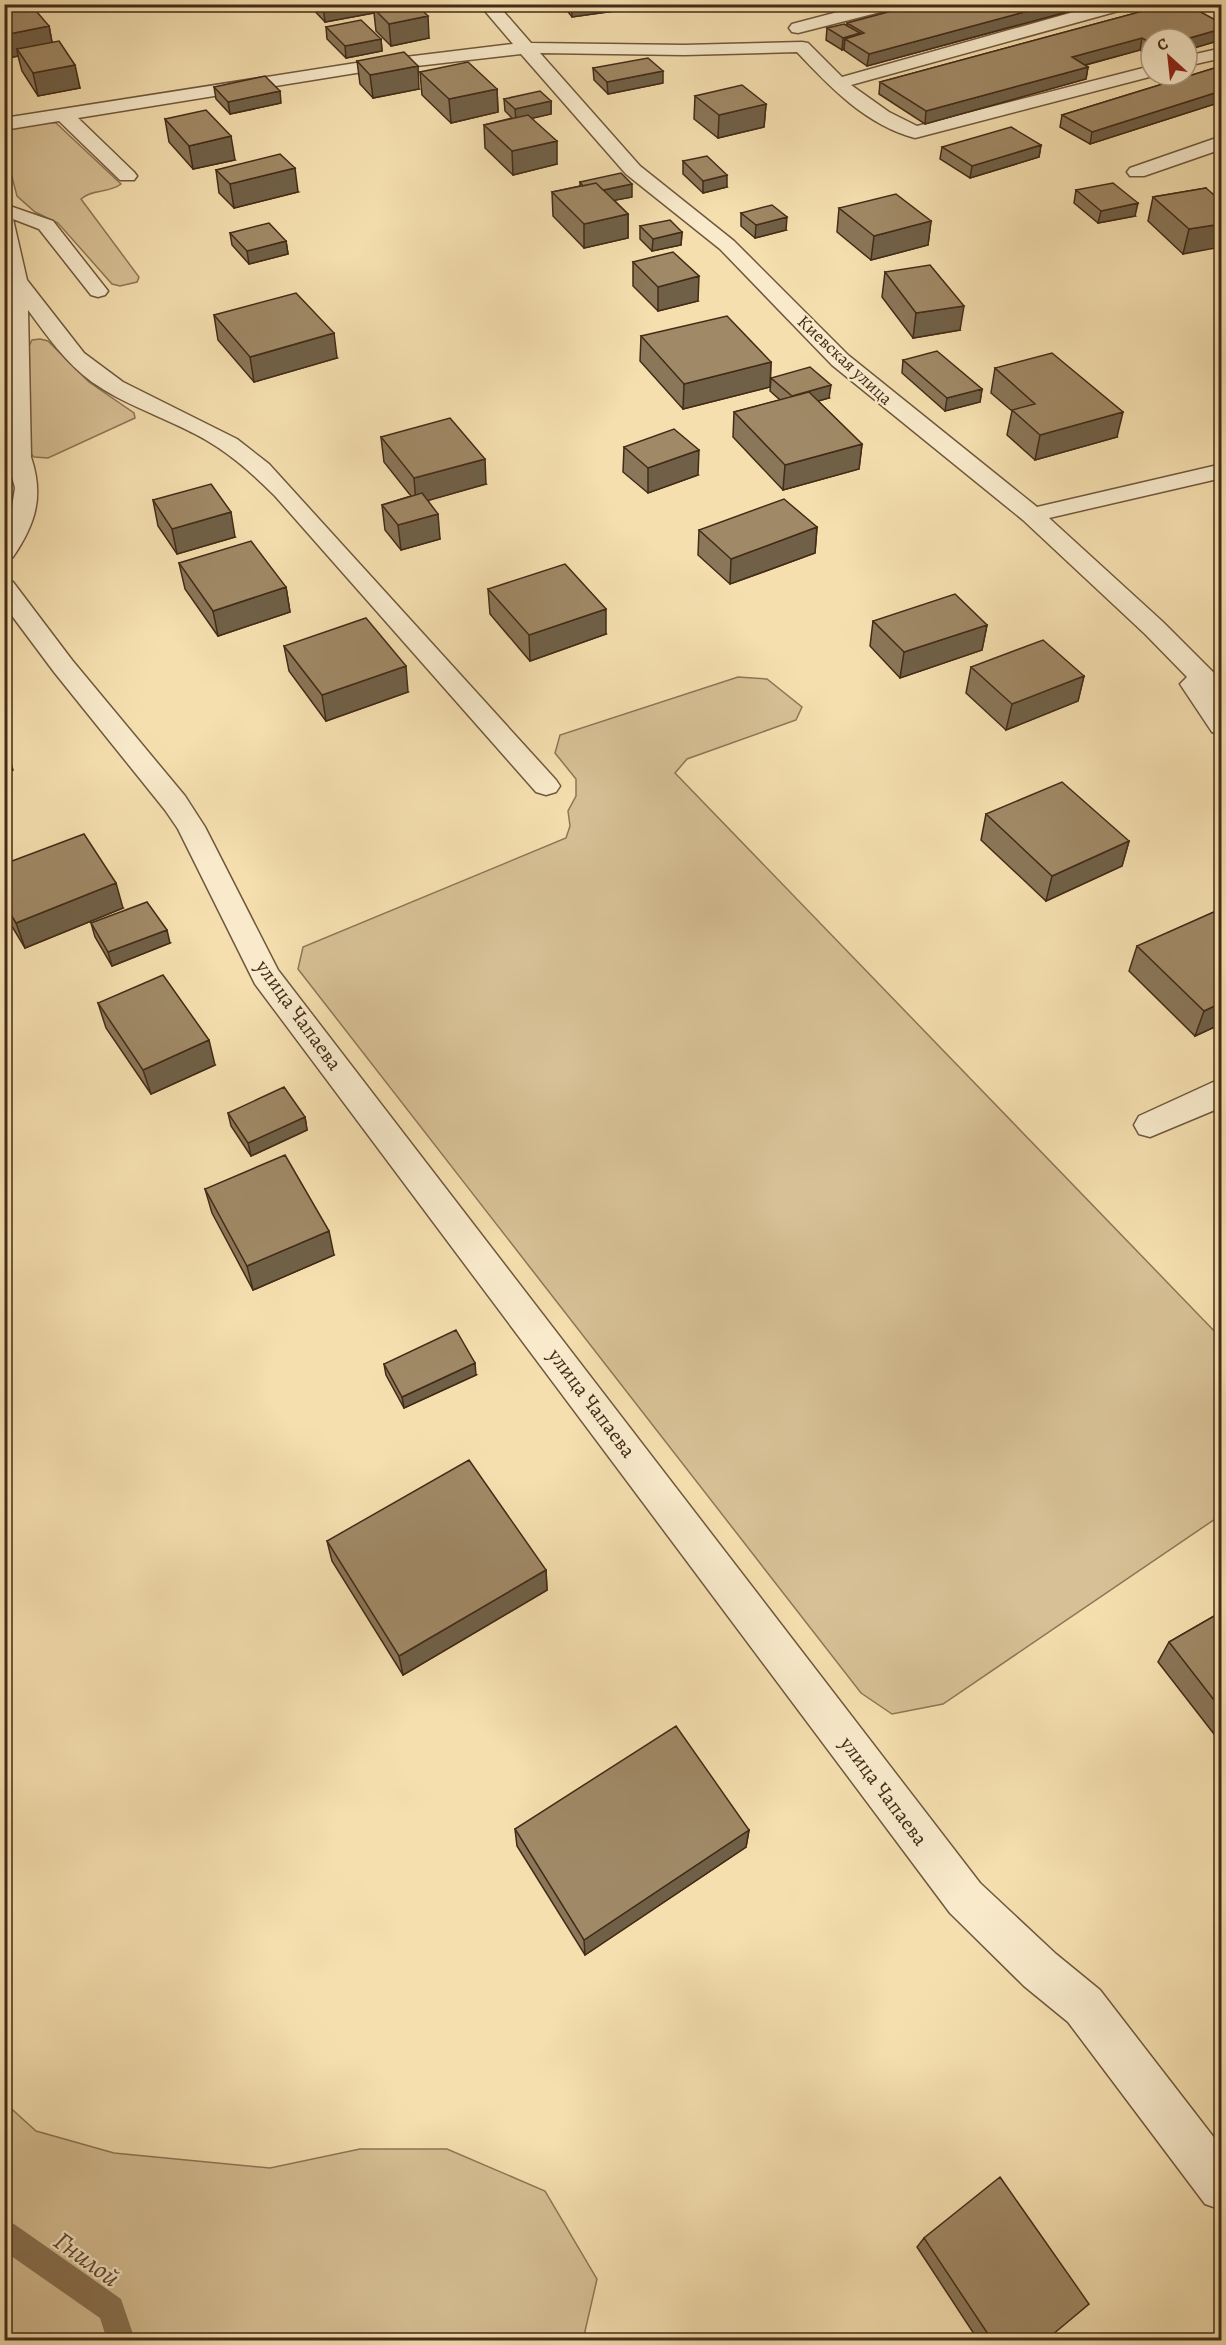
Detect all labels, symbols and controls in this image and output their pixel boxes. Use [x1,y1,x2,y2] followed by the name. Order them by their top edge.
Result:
[1139,27,1199,87] north arrow
[1153,32,1172,57] text: С
[792,310,898,411] street label: Киевская улица
[249,953,349,1076] street label: улица Чапаева
[541,1342,643,1464] street label: улица Чапаева
[833,1730,935,1852] street label: улица Чапаева
[46,2223,128,2295] water label: Гнилой

